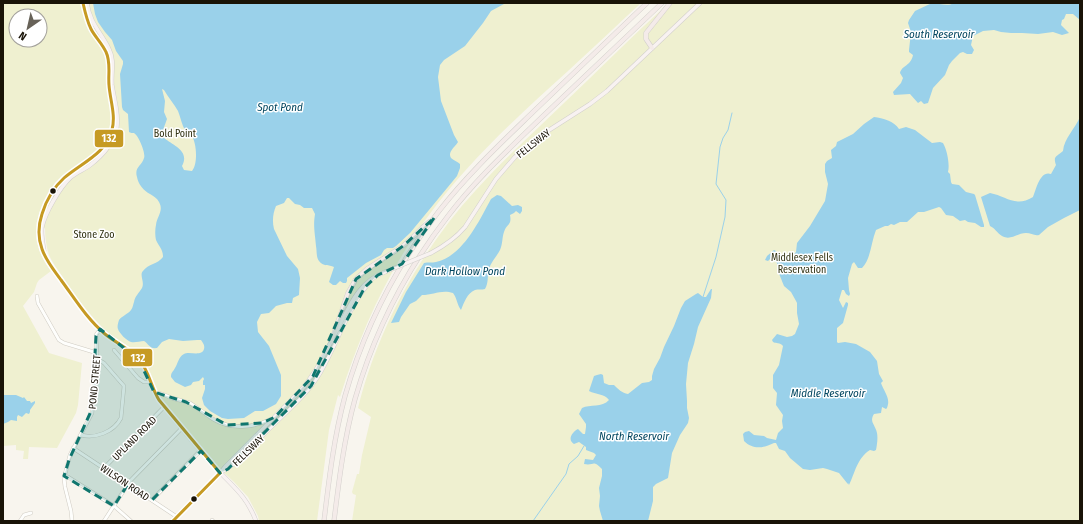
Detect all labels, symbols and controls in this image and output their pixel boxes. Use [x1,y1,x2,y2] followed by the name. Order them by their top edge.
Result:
[8,8,48,48] north arrow
[903,28,975,41] water label: South Reservoir
[16,29,29,43] text: N
[256,101,303,114] water label: Spot Pond
[514,127,553,161] street label: FELLSWAY
[154,128,197,140] park label: Bold Point
[94,129,124,148] line badge: 132
[102,132,116,145] text: 132
[48,186,58,196] unlabelled marker
[74,229,114,241] park label: Stone Zoo
[771,252,833,276] park label: Middlesex Fells Reservation
[425,265,505,278] water label: Dark Hollow Pond
[122,348,153,367] line badge: 132
[131,352,145,365] text: 132
[87,354,103,410] street label: POND STREET
[791,387,867,400] water label: Middle Reservoir
[110,414,159,463] street label: UPLAND ROAD
[599,430,670,443] water label: North Reservoir
[230,433,267,469] street label: FELLSWAY
[98,462,151,504] street label: WILSON ROAD
[189,494,199,504] unlabelled marker

